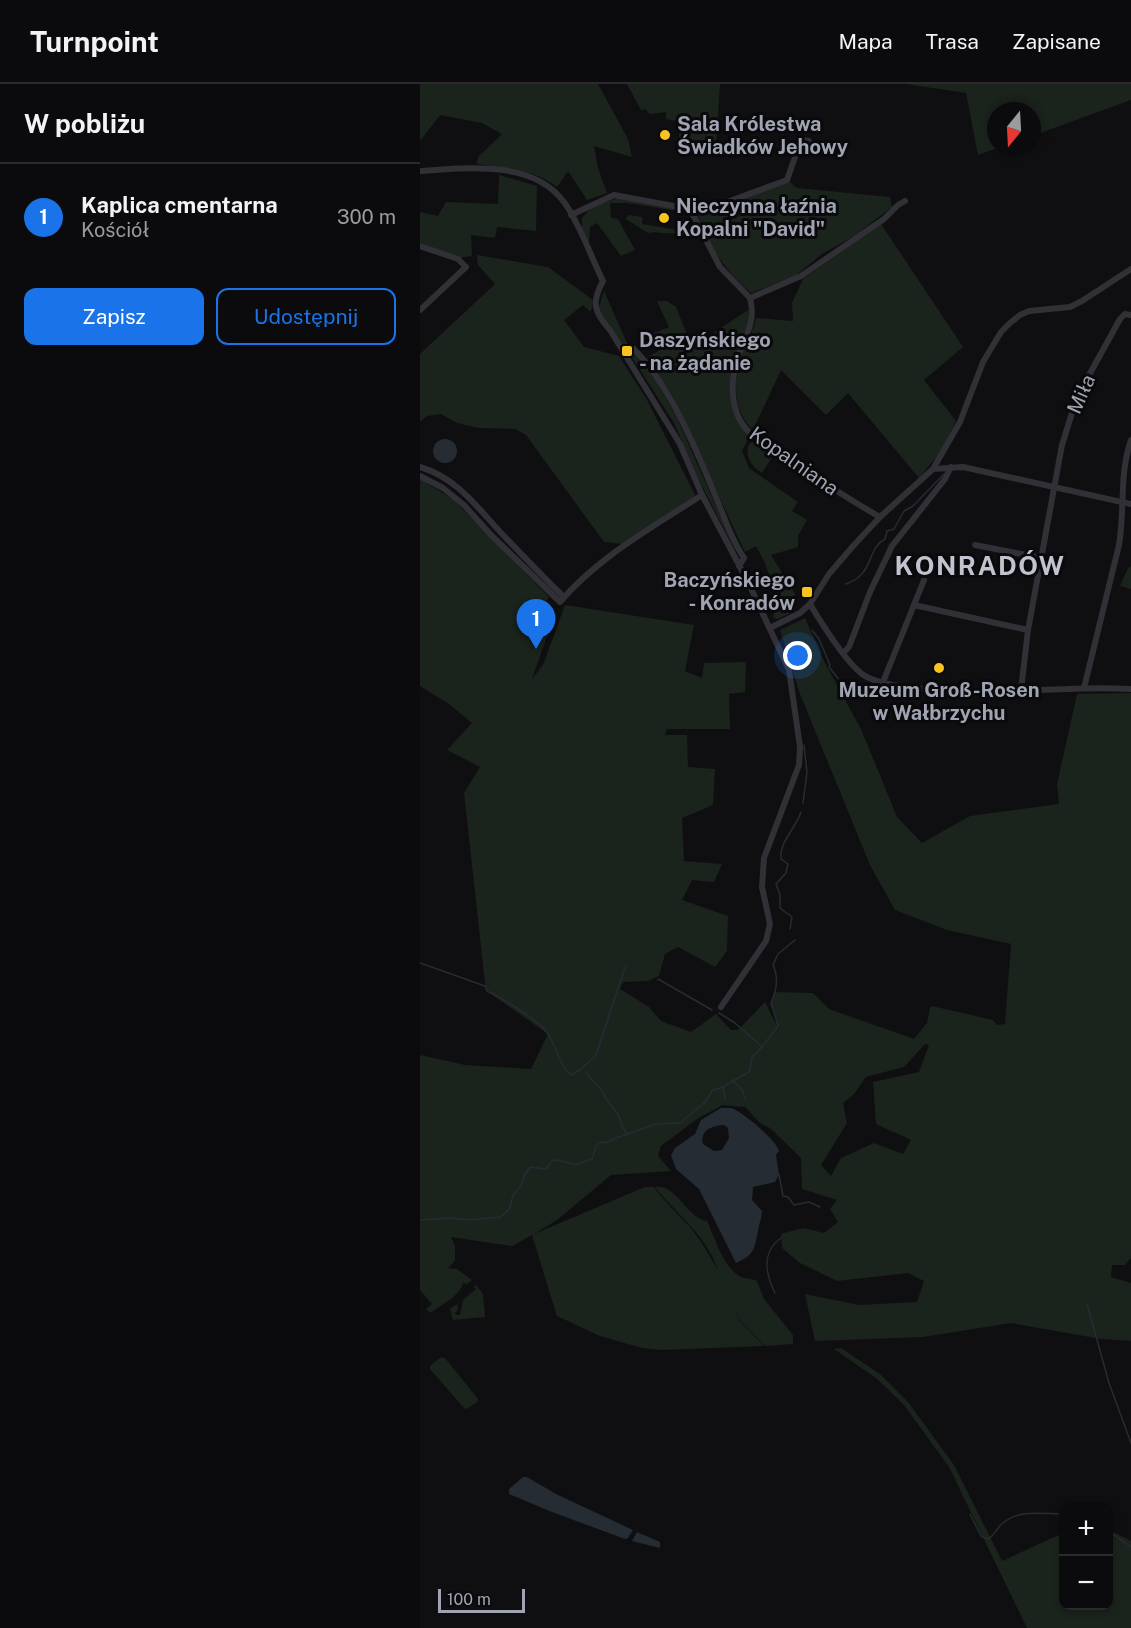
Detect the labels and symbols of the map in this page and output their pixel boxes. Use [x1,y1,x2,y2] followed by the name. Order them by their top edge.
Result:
[987,102,1041,156] north arrow
[677,112,848,159] place label: Sala Królestwa Świadków Jehowy
[658,128,672,142] marker: Sala Królestwa Świadków Jehowy
[676,194,837,241] place label: Nieczynna łaźnia Kopalni "David"
[657,211,671,225] marker: Nieczynna łaźnia Kopalni "David"
[639,328,771,375] place label: Daszyńskiego - na żądanie
[620,344,634,358] marker: Daszyńskiego - na żądanie
[1062,371,1100,417] street label: Miła
[745,422,843,500] street label: Kopalniana
[895,550,1065,581] district label: KONRADÓW
[664,568,795,615] place label: Baczyńskiego - Konradów
[800,585,814,599] marker: Baczyńskiego - Konradów
[516,600,556,649] pin: 1
[783,641,812,670] your location
[932,661,946,675] marker: Muzeum Groß-Rosen w Wałbrzychu
[838,678,1040,725] place label: Muzeum Groß-Rosen w Wałbrzychu
[438,1586,525,1614] scale bar

